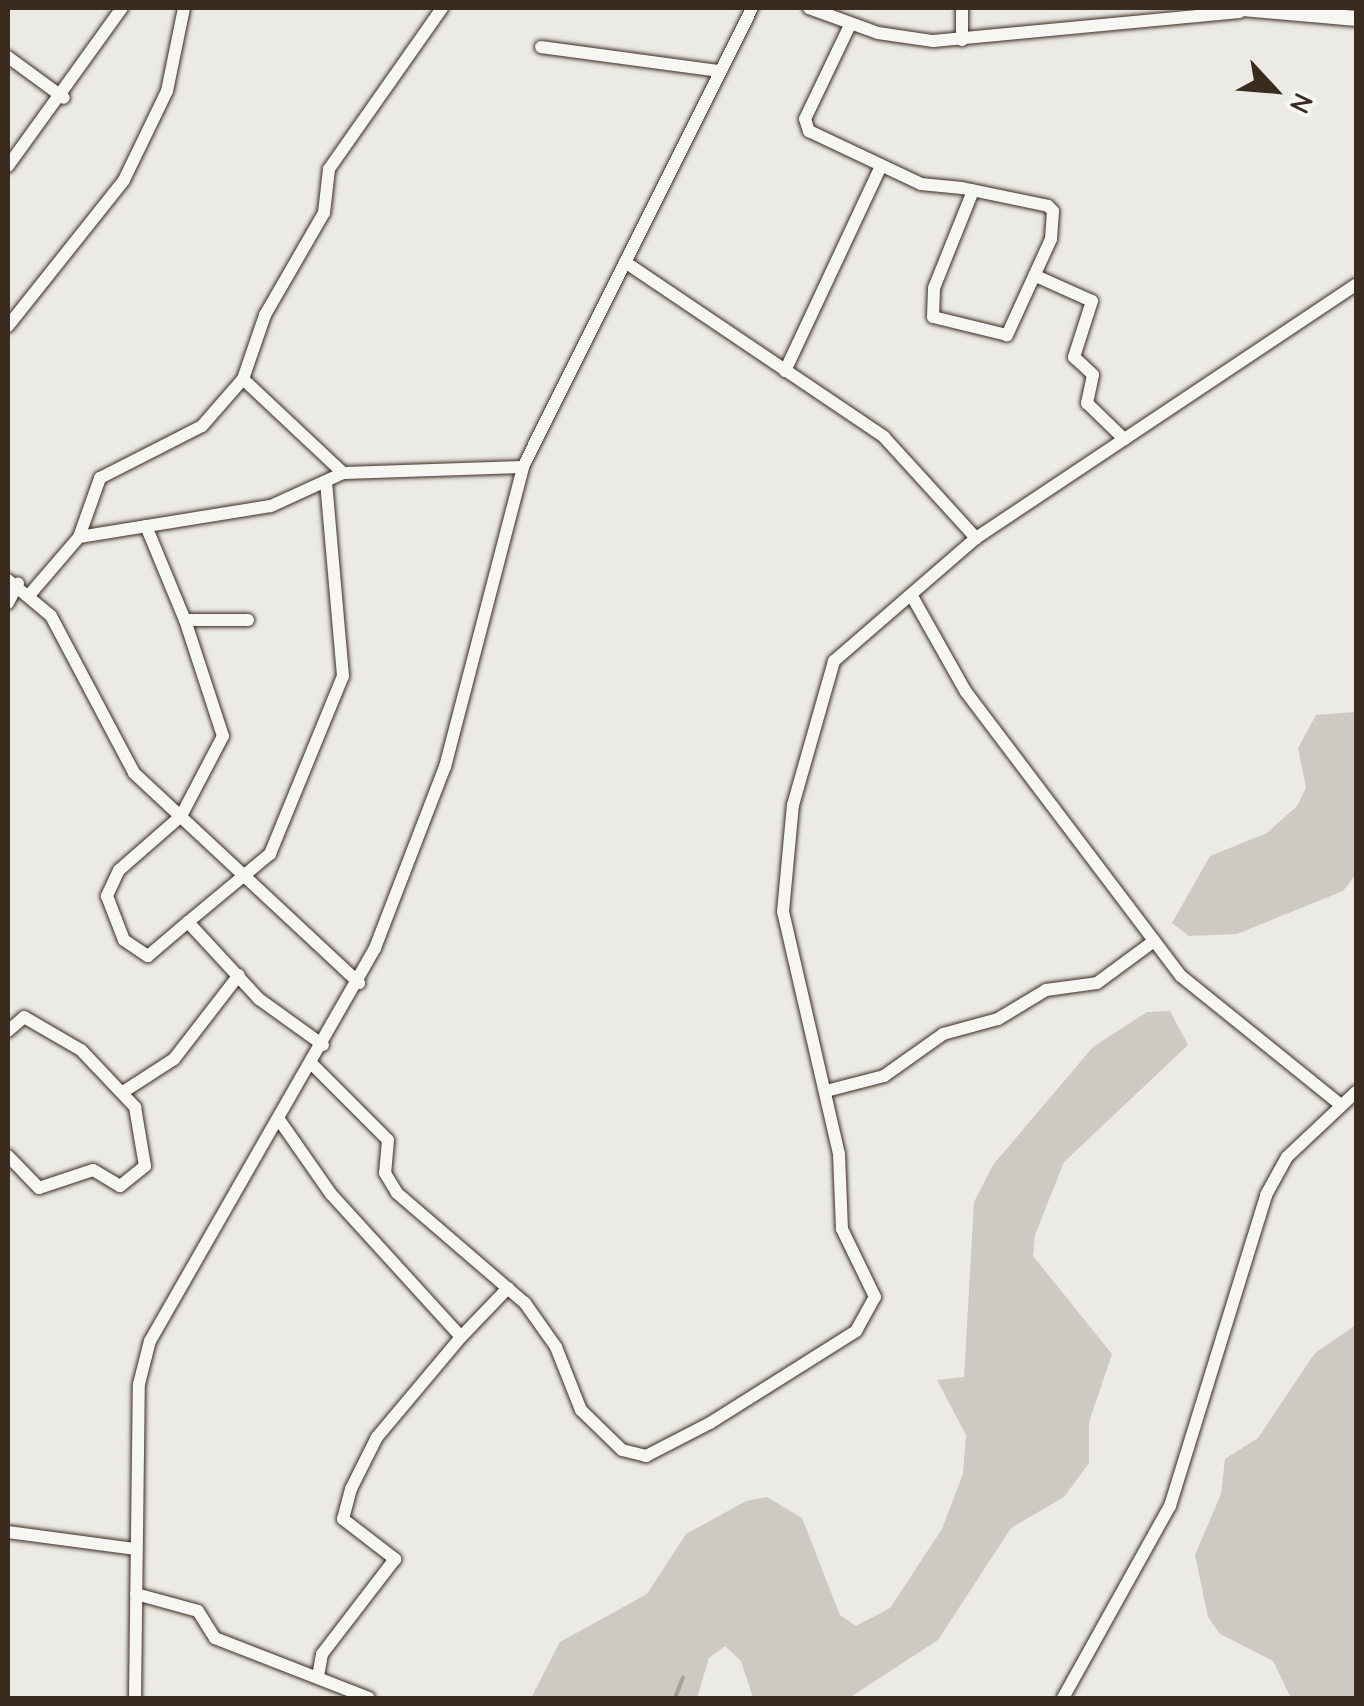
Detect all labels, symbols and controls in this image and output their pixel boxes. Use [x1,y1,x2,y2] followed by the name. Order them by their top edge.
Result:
[1224,40,1324,140] north arrow
[1283,88,1319,118] text: N

